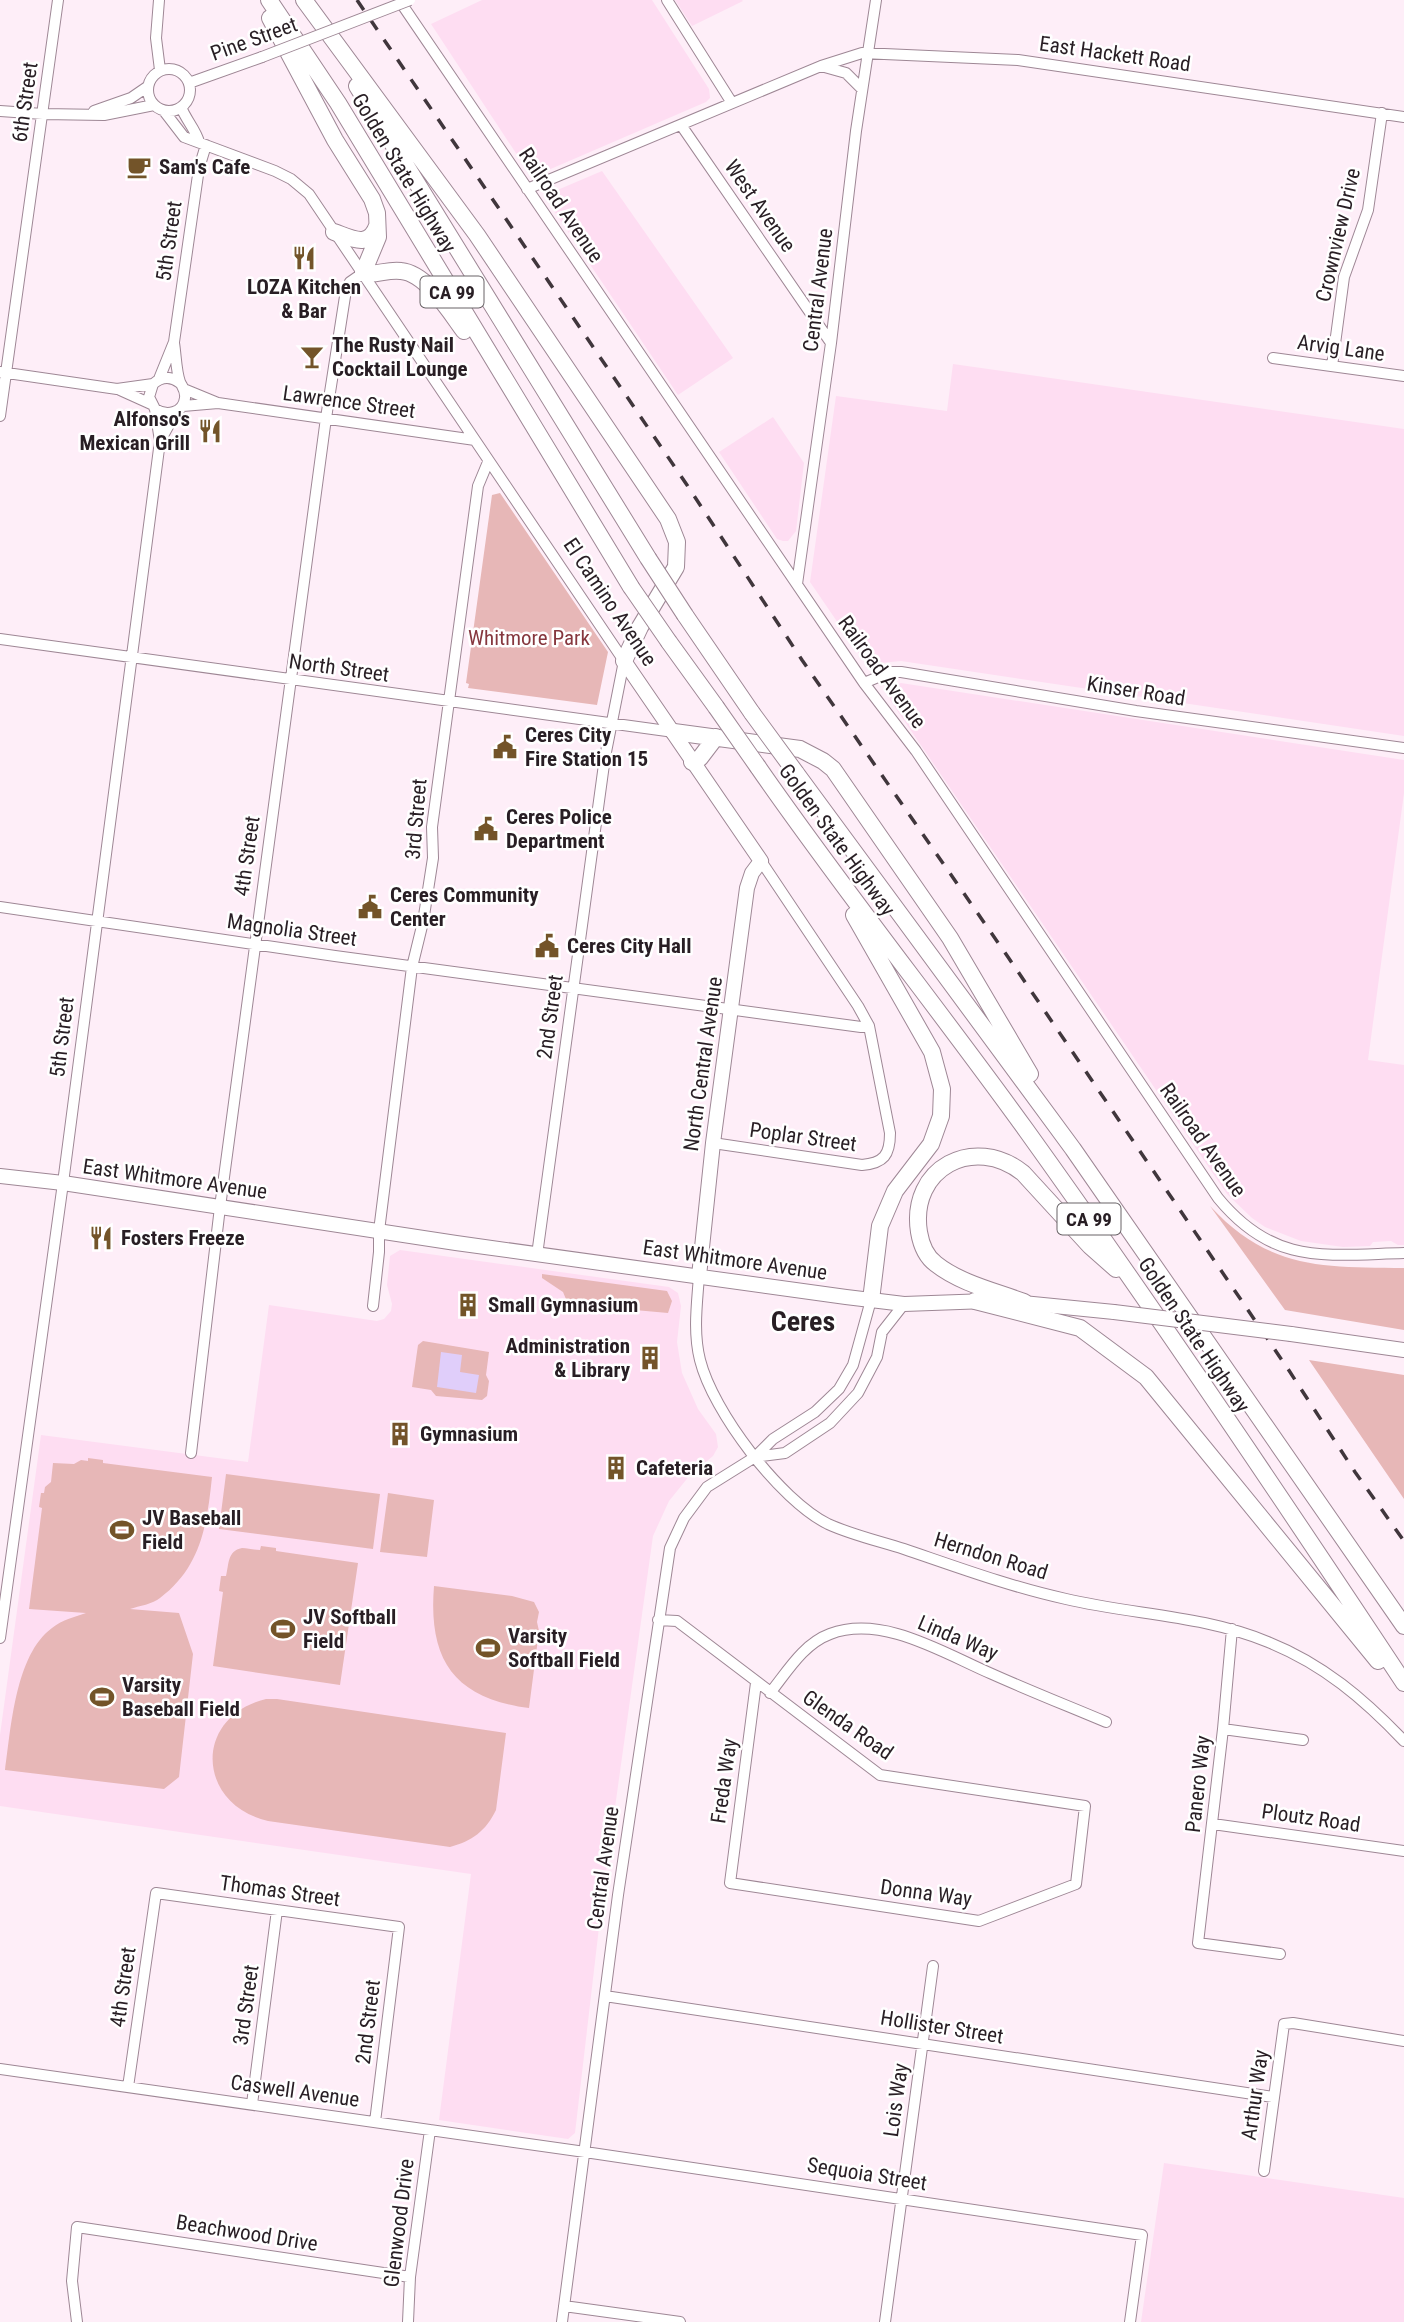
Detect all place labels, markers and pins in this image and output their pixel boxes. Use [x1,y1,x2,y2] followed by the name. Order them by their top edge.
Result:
[125,153,153,181] cafe icon: Sam's Cafe
[159,155,250,179] place label: Sam's Cafe
[290,244,318,272] restaurant icon: LOZA Kitchen & Bar
[247,275,361,323] place label: LOZA Kitchen & Bar
[332,333,468,381] place label: The Rusty Nail Cocktail Lounge
[298,343,326,371] bar icon: The Rusty Nail Cocktail Lounge
[79,407,190,455] place label: Alfonso's Mexican Grill
[196,417,224,445] restaurant icon: Alfonso's Mexican Grill
[525,723,648,771] place label: Ceres City Fire Station 15
[491,733,519,761] public building icon: Ceres City Fire Station 15
[506,805,612,853] place label: Ceres Police Department
[472,815,500,843] public building icon: Ceres Police Department
[390,883,539,931] place label: Ceres Community Center
[356,893,384,921] public building icon: Ceres Community Center
[533,932,561,960] public building icon: Ceres City Hall
[567,934,691,958] place label: Ceres City Hall
[87,1224,115,1252] restaurant icon: Fosters Freeze
[121,1226,245,1250] place label: Fosters Freeze
[454,1291,482,1319] building icon: Small Gymnasium
[488,1293,638,1317] place label: Small Gymnasium
[506,1334,631,1382] place label: Administration & Library
[636,1344,664,1372] building icon: Administration & Library
[386,1420,414,1448] building icon: Gymnasium
[420,1422,518,1446] place label: Gymnasium
[602,1454,630,1482] building icon: Cafeteria
[636,1456,713,1480] place label: Cafeteria
[142,1506,241,1554] place label: JV Baseball Field
[108,1516,136,1544] sports icon: JV Baseball Field
[303,1605,396,1653] place label: JV Softball Field
[269,1615,297,1643] sports icon: JV Softball Field
[508,1624,620,1672] place label: Varsity Softball Field
[474,1634,502,1662] sports icon: Varsity Softball Field
[122,1673,240,1721] place label: Varsity Baseball Field
[88,1683,116,1711] sports icon: Varsity Baseball Field

